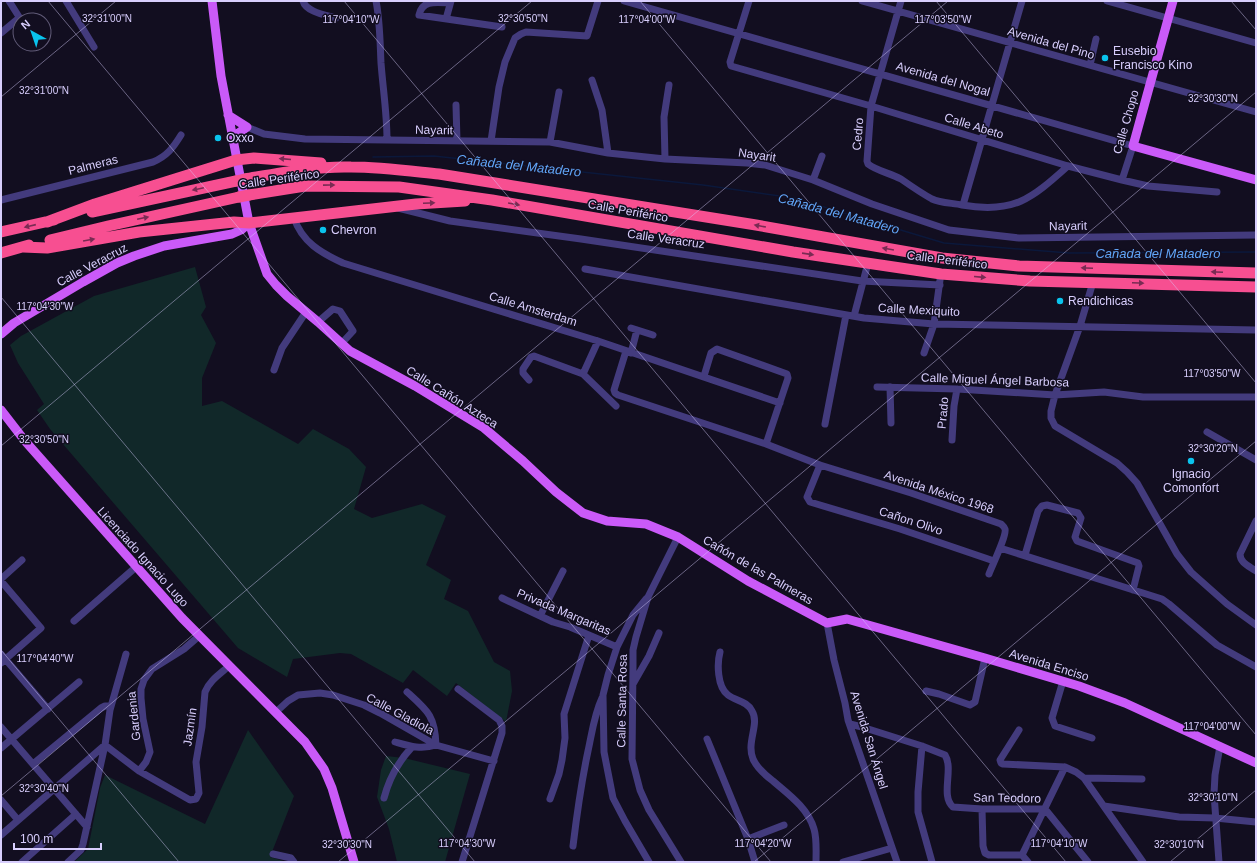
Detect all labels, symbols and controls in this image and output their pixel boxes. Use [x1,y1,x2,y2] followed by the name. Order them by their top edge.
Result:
[12,12,52,52] north arrow
[82,13,132,24] text: 32°31'00"N
[498,13,548,24] text: 32°30'50"N
[322,14,380,25] text: 117°04'10"W
[618,14,676,25] text: 117°04'00"W
[914,14,972,25] text: 117°03'50"W
[19,17,33,31] text: N
[1006,24,1096,62] street label: Avenida del Pino
[1113,44,1193,72] place label: Eusebio Francisco Kino
[1100,53,1110,63] marker: Eusebio Francisco Kino
[894,59,992,99] street label: Avenida del Nogal
[19,85,69,96] text: 32°31'00"N
[1110,88,1142,156] street label: Calle Chopo
[1188,93,1238,104] text: 32°30'30"N
[943,110,1006,142] street label: Calle Abeto
[850,117,866,151] street label: Cedro
[415,123,454,137] street label: Nayarit
[226,131,254,145] place label: Oxxo
[213,133,223,143] marker: Oxxo
[737,145,777,165] street label: Nayarit
[67,152,119,178] street label: Palmeras
[456,152,582,179] water label: Cañada del Matadero
[279,156,291,163] one-way arrow
[238,166,321,192] street label: Calle Periférico
[323,182,335,189] one-way arrow
[192,187,204,193] one-way arrow
[777,190,901,237] water label: Cañada del Matadero
[587,197,670,225] street label: Calle Periférico
[423,199,435,206] one-way arrow
[508,201,520,207] one-way arrow
[136,215,149,221] one-way arrow
[1049,219,1088,233] street label: Nayarit
[24,223,36,229] one-way arrow
[331,223,376,237] place label: Chevron
[754,223,766,229] one-way arrow
[318,225,328,235] marker: Chevron
[626,227,706,251] street label: Calle Veracruz
[83,237,95,243] one-way arrow
[54,240,130,290] street label: Calle Veracruz
[882,246,894,252] one-way arrow
[1095,246,1221,261] water label: Cañada del Matadero
[906,248,989,272] street label: Calle Periférico
[801,251,814,257] one-way arrow
[1080,265,1093,271] one-way arrow
[1210,269,1223,275] one-way arrow
[974,274,986,281] one-way arrow
[1132,280,1144,287] one-way arrow
[487,289,579,329] street label: Calle Amsterdam
[1068,294,1133,308] place label: Rendichicas
[1055,296,1065,306] marker: Rendichicas
[16,301,74,312] text: 117°04'30"W
[878,301,961,319] street label: Calle Mexiquito
[404,363,501,431] street label: Calle Cañón Azteca
[1183,368,1241,379] text: 117°03'50"W
[921,369,1070,390] street label: Calle Miguel Ángel Barbosa
[935,396,951,430] street label: Prado
[19,434,69,445] text: 32°30'50"N
[1188,443,1238,454] text: 32°30'20"N
[1186,456,1196,466] marker: Ignacio Comonfort
[1163,467,1220,495] place label: Ignacio Comonfort
[882,468,996,516] street label: Avenida México 1968
[94,504,192,610] street label: Licenciado Ignacio Lugo
[877,504,945,538] street label: Cañon Olivo
[700,533,816,607] street label: Cañón de las Palmeras
[515,586,613,638] street label: Privada Margaritas
[1008,646,1091,684] street label: Avenida Enciso
[16,653,74,664] text: 117°04'40"W
[614,654,630,748] street label: Calle Santa Rosa
[847,689,892,791] street label: Avenida San Ángel
[124,690,144,741] street label: Gardenia
[364,690,437,738] street label: Calle Gladiola
[180,707,200,747] street label: Jazmín
[1183,721,1241,732] text: 117°04'00"W
[19,783,69,794] text: 32°30'40"N
[973,790,1041,806] street label: San Teodoro
[1188,792,1238,803] text: 32°30'10"N
[14,825,101,851] scale bar
[20,832,53,846] text: 100 m
[438,838,496,849] text: 117°04'30"W
[734,838,792,849] text: 117°04'20"W
[1030,838,1088,849] text: 117°04'10"W
[322,839,372,850] text: 32°30'30"N
[1154,839,1204,850] text: 32°30'10"N

